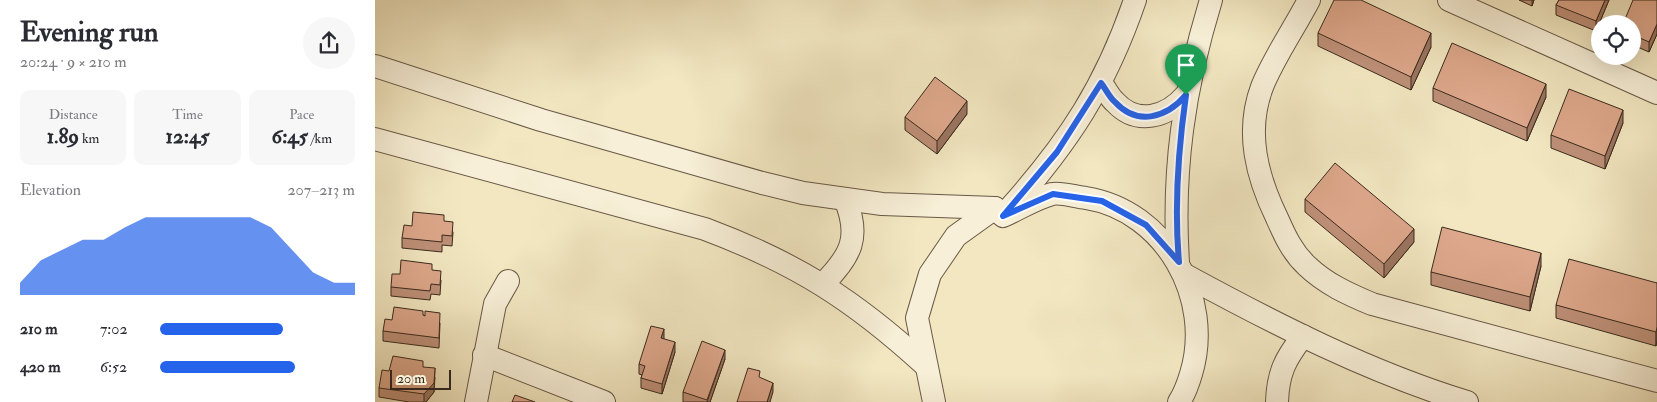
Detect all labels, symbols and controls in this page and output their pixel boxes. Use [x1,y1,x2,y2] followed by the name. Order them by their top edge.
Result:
[20,15,158,50] text: Evening run
[1591,15,1641,65] map controls
[1591,15,1641,65] button: locate
[303,17,355,69] button: share
[1165,44,1207,95] pin
[1172,51,1200,79] icon: arrive
[20,52,127,72] text: 20:24 · 9 × 210 m
[49,106,98,123] text: Distance
[172,106,203,123] text: Time
[289,106,314,123] text: Pace
[47,123,79,150] text: 1.89
[166,123,209,150] text: 12:45
[272,123,308,150] text: 6:45
[79,130,99,147] text: km
[308,130,332,147] text: /km
[20,180,81,200] text: Elevation
[288,180,355,200] text: 207–213 m
[20,319,58,339] text: 210 m
[100,319,128,339] text: 7:02
[20,357,61,377] text: 420 m
[100,357,127,377] text: 6:52
[390,367,451,390] scale bar
[397,370,425,387] text: 20 m

